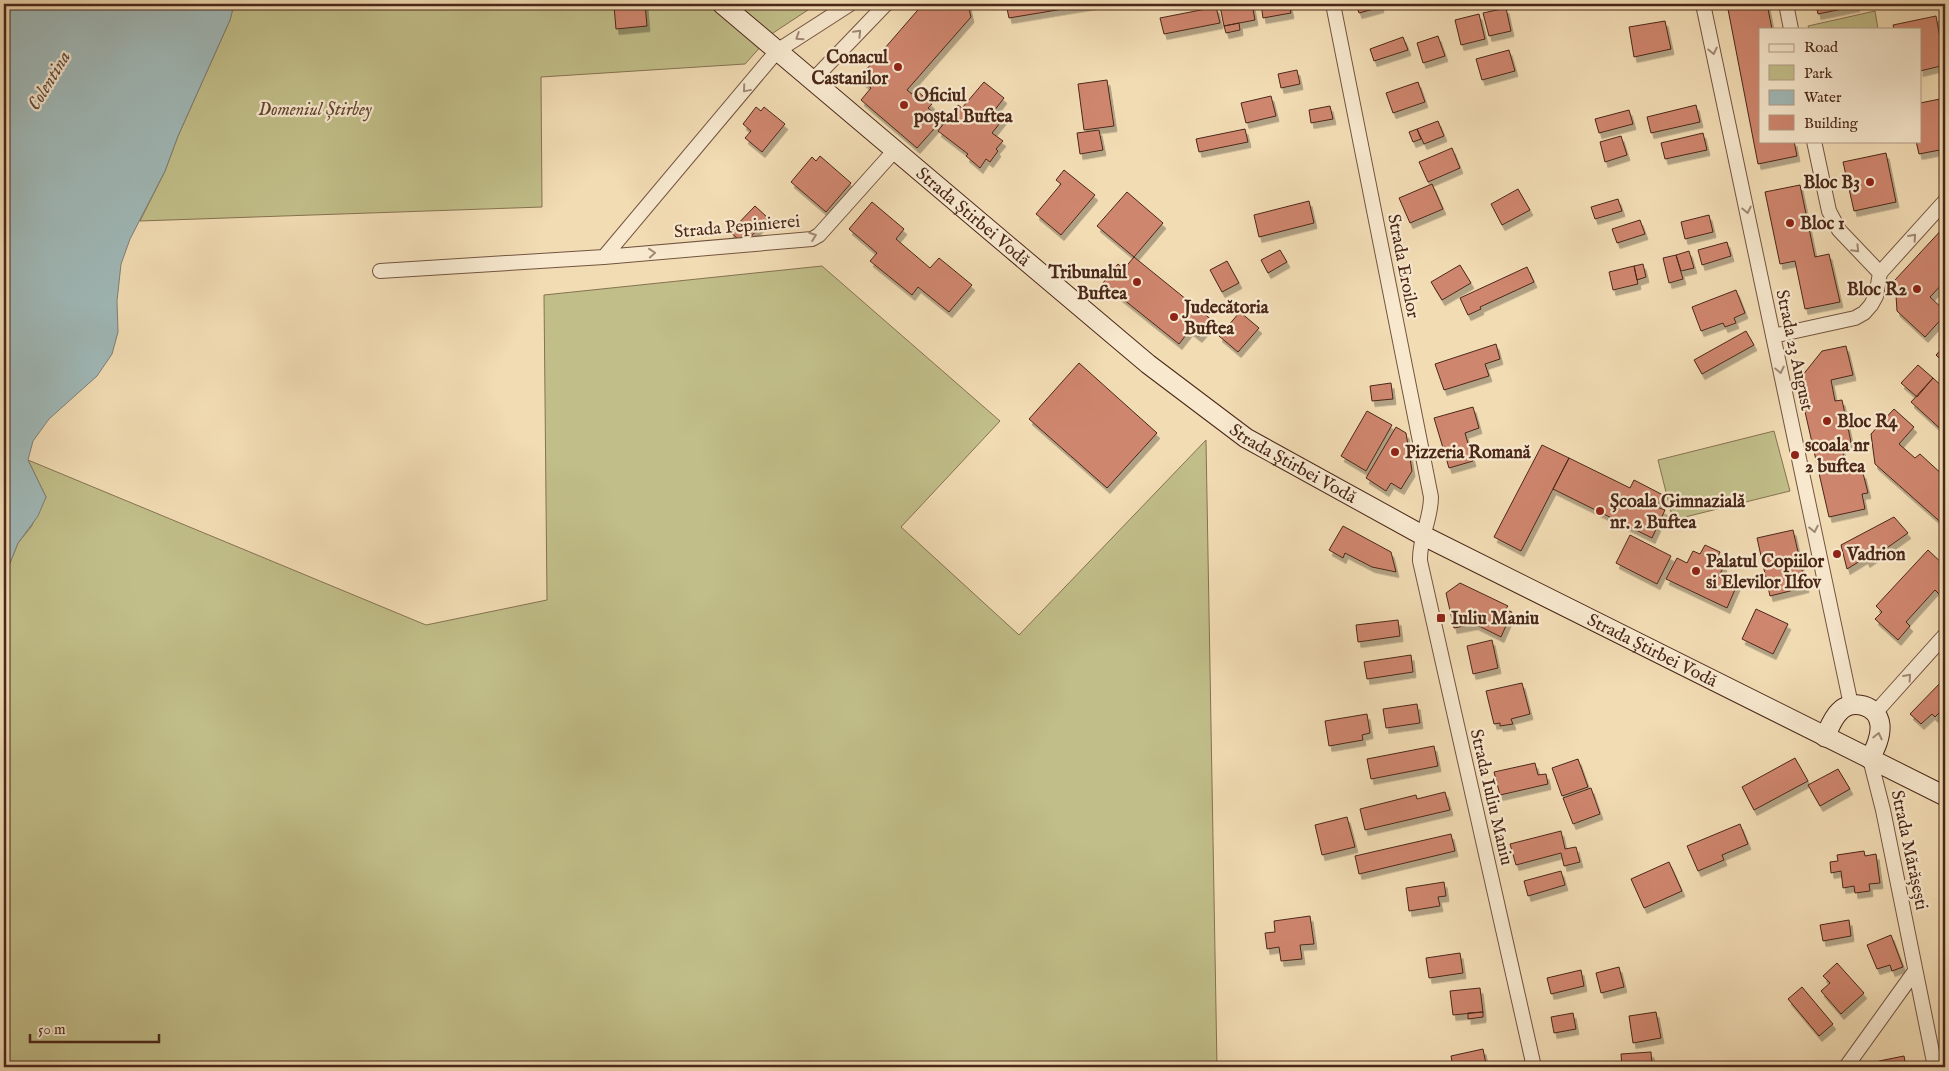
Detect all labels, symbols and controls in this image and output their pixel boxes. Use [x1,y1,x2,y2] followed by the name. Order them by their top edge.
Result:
[1759,28,1922,142] legend
[852,30,861,39] one-way arrow
[795,31,804,41] one-way arrow
[1804,38,1839,57] text: Road
[23,47,77,115] water label: Colentina
[812,47,889,91] place label: Conacul Castanilor
[1707,47,1718,56] one-way arrow
[892,61,904,73] marker: Conacul Castanilor
[1804,64,1834,83] text: Park
[742,83,751,92] one-way arrow
[913,85,1014,129] place label: Oficiul poștal Buftea
[1804,88,1842,107] text: Water
[258,99,372,122] park label: Domeniul Știrbey
[898,99,910,111] marker: Oficiul poștal Buftea
[1804,114,1859,133] text: Building
[910,163,1034,272] street label: Strada Știrbei Vodă
[1803,172,1860,195] place label: Bloc B3
[1864,176,1876,188] marker: Bloc B3
[1741,206,1751,215] one-way arrow
[673,211,801,244] street label: Strada Pepinierei
[1381,212,1424,321] street label: Strada Eroilor
[1800,213,1845,236] place label: Bloc 1
[1784,217,1796,229] marker: Bloc 1
[808,232,817,242] one-way arrow
[1907,234,1916,243] one-way arrow
[1851,243,1860,252] one-way arrow
[648,248,656,259] one-way arrow
[1048,262,1128,306] place label: Tribunalul Buftea
[1131,276,1143,288] marker: Tribunalul Buftea
[1847,279,1908,302] place label: Bloc R2
[1911,283,1923,295] marker: Bloc R2
[1769,288,1818,413] street label: Strada 23 August
[1182,297,1270,341] place label: Judecătoria Buftea
[1168,311,1180,323] marker: Judecătoria Buftea
[1774,365,1785,374] one-way arrow
[1837,411,1899,434] place label: Bloc R4
[1821,415,1833,427] marker: Bloc R4
[1224,419,1360,510] street label: Strada Știrbei Vodă
[1805,435,1870,479] place label: scoala nr 2 buftea
[1405,442,1532,465] place label: Pizzeria Romană
[1389,446,1401,458] marker: Pizzeria Romană
[1789,449,1801,461] marker: scoala nr 2 buftea
[1610,491,1746,535] place label: Școala Gimnazială nr. 2 Buftea
[1594,505,1606,517] marker: Școala Gimnazială nr. 2 Buftea
[1808,524,1818,533] one-way arrow
[1846,544,1906,567] place label: Vadrion
[1831,548,1843,560] marker: Vadrion
[1706,551,1825,595] place label: Palatul Copiilor si Elevilor Ilfov
[1690,565,1702,577] marker: Palatul Copiilor si Elevilor Ilfov
[1451,608,1540,631] place label: Iuliu Maniu
[1583,609,1721,694] street label: Strada Știrbei Vodă
[1435,612,1447,624] marker: Iuliu Maniu
[1902,673,1911,682] one-way arrow
[1464,727,1517,868] street label: Strada Iuliu Maniu
[1872,732,1883,741] one-way arrow
[1885,788,1933,913] street label: Strada Mărășești
[30,1011,159,1043] scale bar
[38,1020,66,1039] text: 50 m

